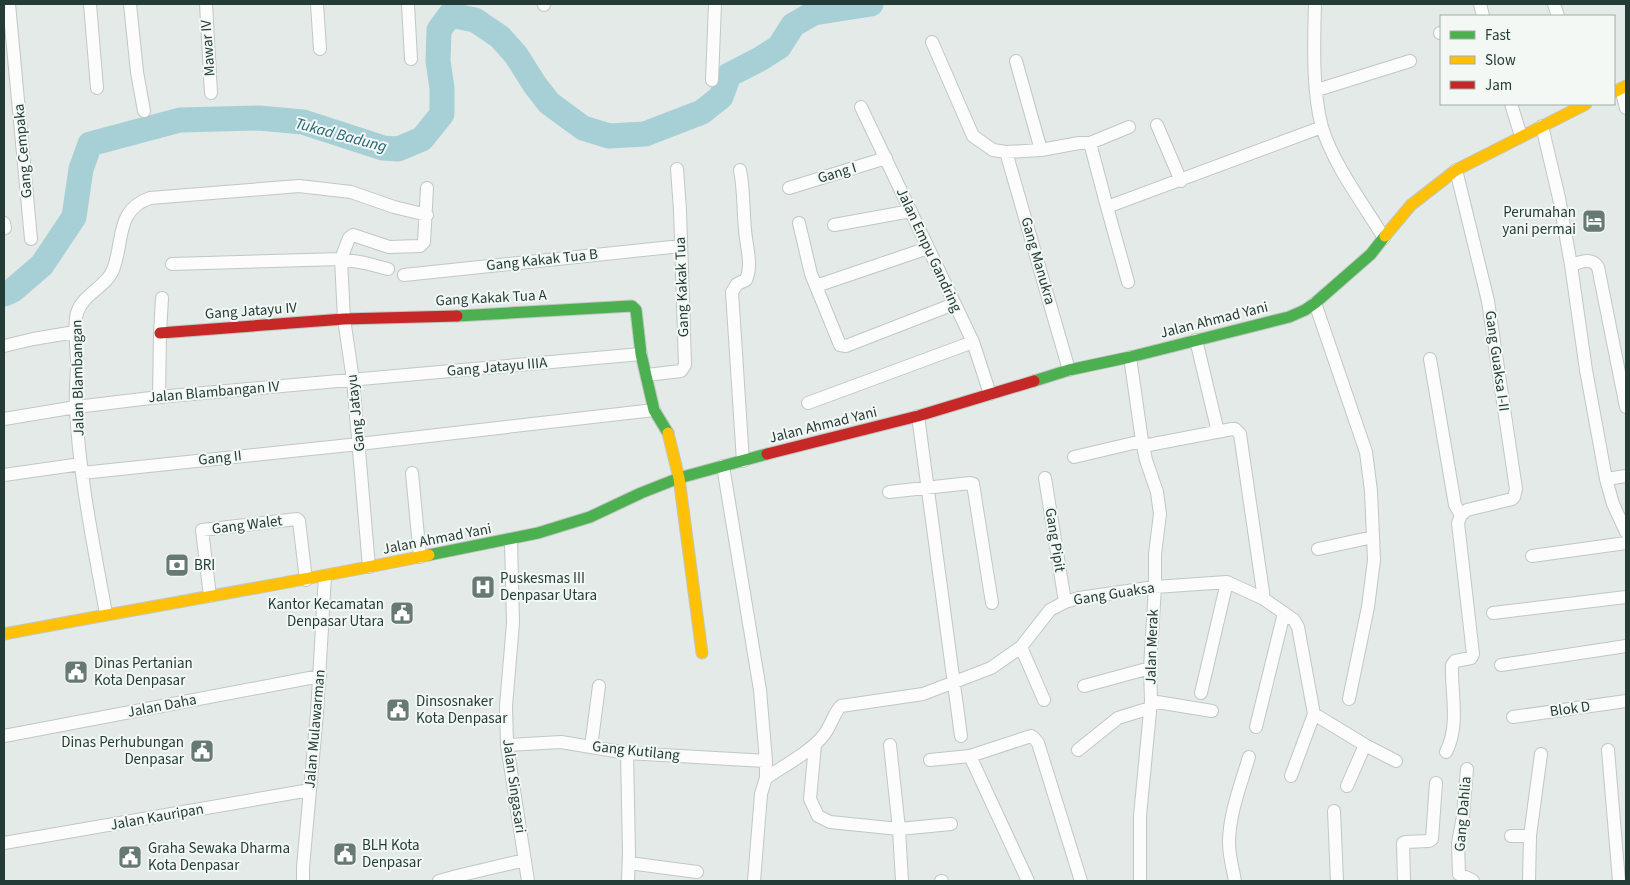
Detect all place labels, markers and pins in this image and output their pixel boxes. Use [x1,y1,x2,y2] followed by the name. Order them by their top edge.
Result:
[1502,202,1576,240] place label: Perumahan yani permai
[1581,208,1607,234] hotel icon: Perumahan yani permai
[164,552,190,578] bank icon: BRI
[194,555,215,576] place label: BRI
[500,568,597,606] place label: Puskesmas III Denpasar Utara
[470,574,496,600] hospital icon: Puskesmas III Denpasar Utara
[268,594,384,632] place label: Kantor Kecamatan Denpasar Utara
[389,600,415,626] public building icon: Kantor Kecamatan Denpasar Utara
[94,653,193,691] place label: Dinas Pertanian Kota Denpasar
[63,659,89,685] public building icon: Dinas Pertanian Kota Denpasar
[416,691,508,729] place label: Dinsosnaker Kota Denpasar
[385,697,411,723] public building icon: Dinsosnaker Kota Denpasar
[61,732,185,770] place label: Dinas Perhubungan Denpasar
[189,738,215,764] public building icon: Dinas Perhubungan Denpasar
[362,835,422,873] place label: BLH Kota Denpasar
[148,838,290,876] place label: Graha Sewaka Dharma Kota Denpasar
[332,841,358,867] public building icon: BLH Kota Denpasar
[117,844,143,870] public building icon: Graha Sewaka Dharma Kota Denpasar

